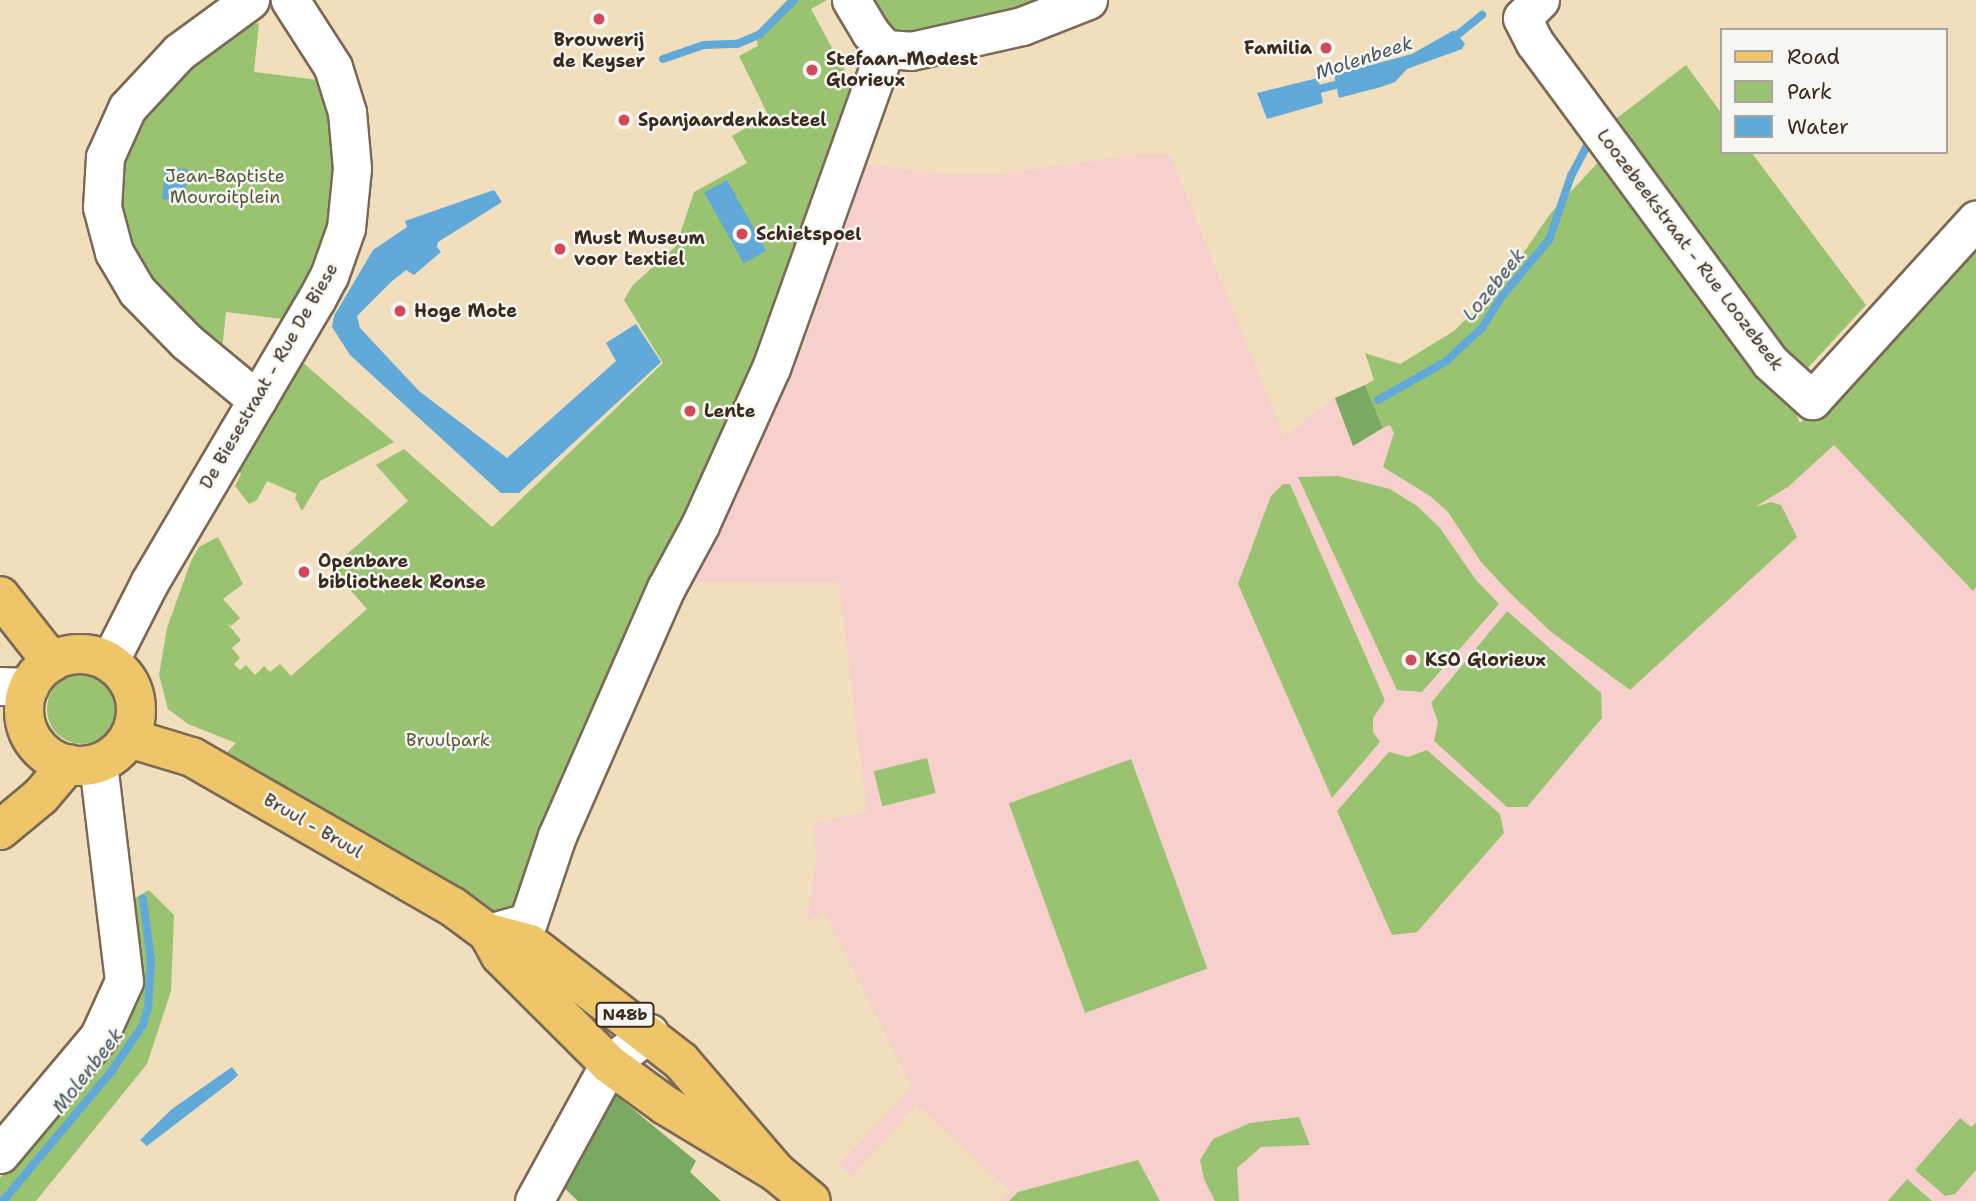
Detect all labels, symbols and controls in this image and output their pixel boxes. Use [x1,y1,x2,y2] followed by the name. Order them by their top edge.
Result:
[591,11,607,27] marker: Brouwerij de Keyser
[1720,28,1948,154] legend
[553,30,645,72] place label: Brouwerij de Keyser
[1312,31,1416,85] water label: Molenbeek
[1244,37,1312,59] place label: Familia
[1318,40,1334,56] marker: Familia
[1787,43,1840,71] text: Road
[826,49,978,92] place label: Stefaan-Modest Glorieux
[804,62,820,78] marker: Stefaan-Modest Glorieux
[1787,78,1832,106] text: Park
[638,109,827,131] place label: Spanjaardenkasteel
[616,112,632,128] marker: Spanjaardenkasteel
[1787,113,1849,141] text: Water
[1592,125,1788,375] street label: Loozebeekstraat - Rue Loozebeek
[165,166,285,208] park label: Jean-Baptiste Mouroitplein
[756,223,861,245] place label: Schietspoel
[734,226,750,242] marker: Schietspoel
[574,228,705,270] place label: Must Museum voor textiel
[552,241,568,257] marker: Must Museum voor textiel
[1458,244,1530,326] water label: Lozebeek
[195,259,343,493] street label: De Biesestraat - Rue De Biese
[414,300,517,322] place label: Hoge Mote
[392,303,408,319] marker: Hoge Mote
[704,400,755,422] place label: Lente
[682,403,698,419] marker: Lente
[318,551,486,594] place label: Openbare bibliotheek Ronse
[296,564,312,580] marker: Openbare bibliotheek Ronse
[1425,649,1546,671] place label: KSO Glorieux
[1403,652,1419,668] marker: KSO Glorieux
[406,729,490,751] park label: Bruulpark
[260,789,366,863] street label: Bruul - Bruul
[595,1002,655,1028] road number: N48b
[48,1024,128,1118] water label: Molenbeek

